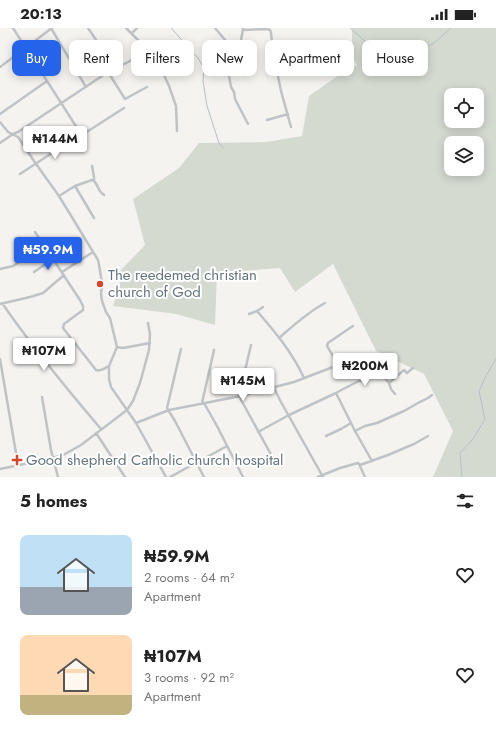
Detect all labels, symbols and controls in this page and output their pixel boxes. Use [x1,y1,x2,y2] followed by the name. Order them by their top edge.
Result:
[20,3,62,25] text: 20:13
[12,40,61,76] chip: Buy
[69,40,123,76] chip: Rent
[131,40,194,76] chip: Filters
[202,40,257,76] chip: New
[265,40,354,76] chip: Apartment
[362,40,428,76] chip: House
[444,88,484,176] map controls
[444,88,484,128] button: locate
[27,126,83,160] pin: ₦144M
[32,129,78,148] text: ₦144M
[444,136,484,176] button: layers
[15,237,81,271] pin: ₦59.9M
[23,240,73,259] text: ₦59.9M
[108,264,257,303] place label: The reedemed christian church of God
[95,279,105,289] marker: The reedemed christian church of God
[16,338,72,372] pin: ₦107M
[22,341,66,360] text: ₦107M
[337,353,393,387] pin: ₦200M
[342,356,388,375] text: ₦200M
[215,368,271,402] pin: ₦145M
[220,371,266,390] text: ₦145M
[26,449,283,471] place label: Good shepherd Catholic church hospital
[11,454,23,466] marker: Good shepherd Catholic church hospital
[20,489,87,513] text: 5 homes
[454,490,476,512] icon: filters
[144,544,209,568] text: ₦59.9M
[52,551,100,599] icon: home
[454,564,476,586] icon: heart
[144,568,234,587] text: 2 rooms · 64 m²
[144,587,201,606] text: Apartment
[144,644,202,668] text: ₦107M
[52,651,100,699] icon: home
[454,664,476,686] icon: heart
[144,668,234,687] text: 3 rooms · 92 m²
[144,687,201,706] text: Apartment

